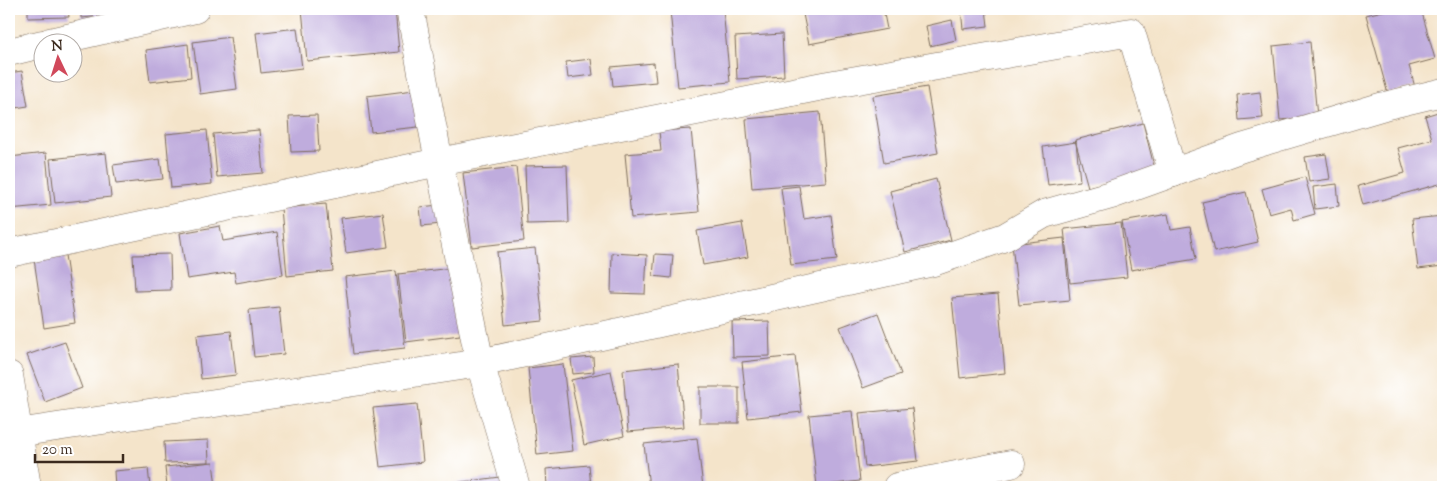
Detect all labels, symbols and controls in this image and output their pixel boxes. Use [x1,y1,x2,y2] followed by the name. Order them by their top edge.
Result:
[32,32,82,82] north arrow
[51,37,64,57] text: N
[35,431,122,463] scale bar
[42,440,73,461] text: 20 m

